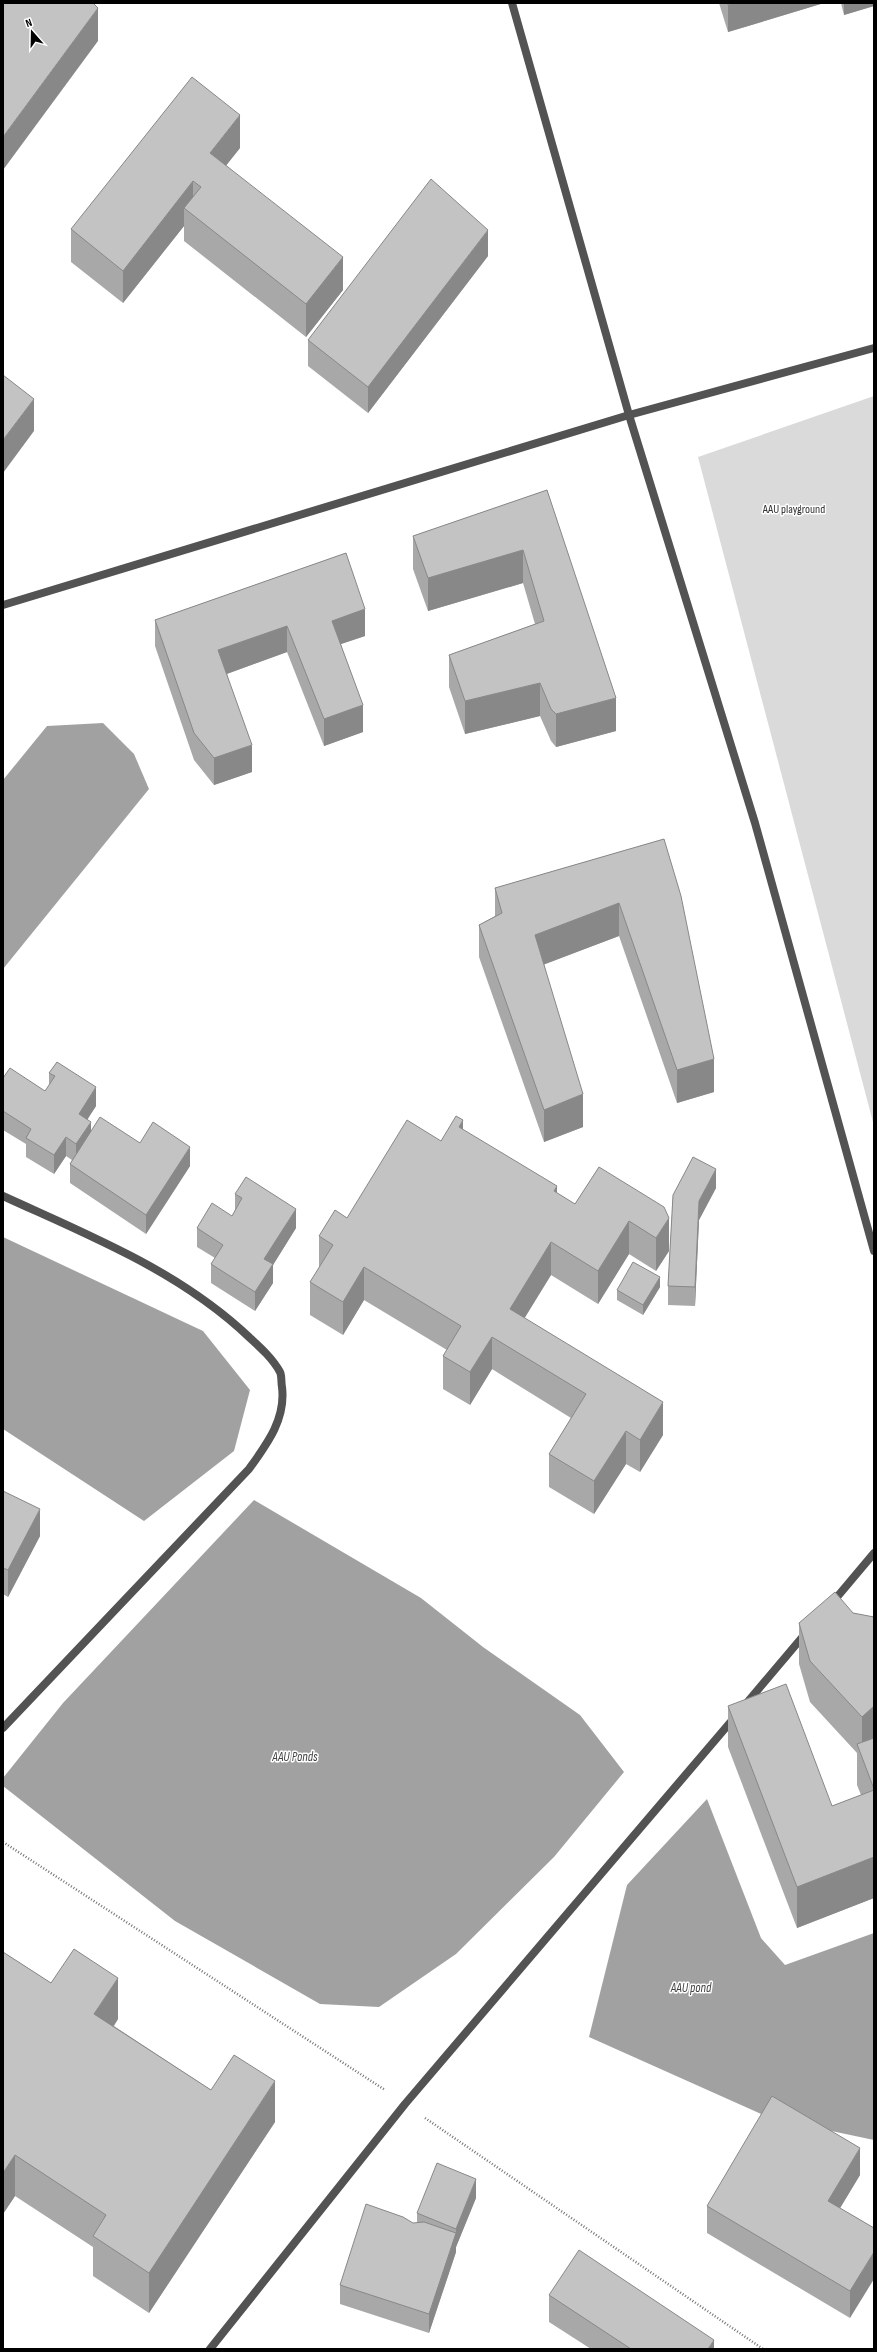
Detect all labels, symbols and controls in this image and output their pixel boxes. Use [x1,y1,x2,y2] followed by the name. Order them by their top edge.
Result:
[12,12,52,52] north arrow
[24,16,34,30] text: N
[762,502,825,517] park label: AAU playground
[271,1749,318,1765] water label: AAU Ponds
[670,1980,712,1996] water label: AAU pond

